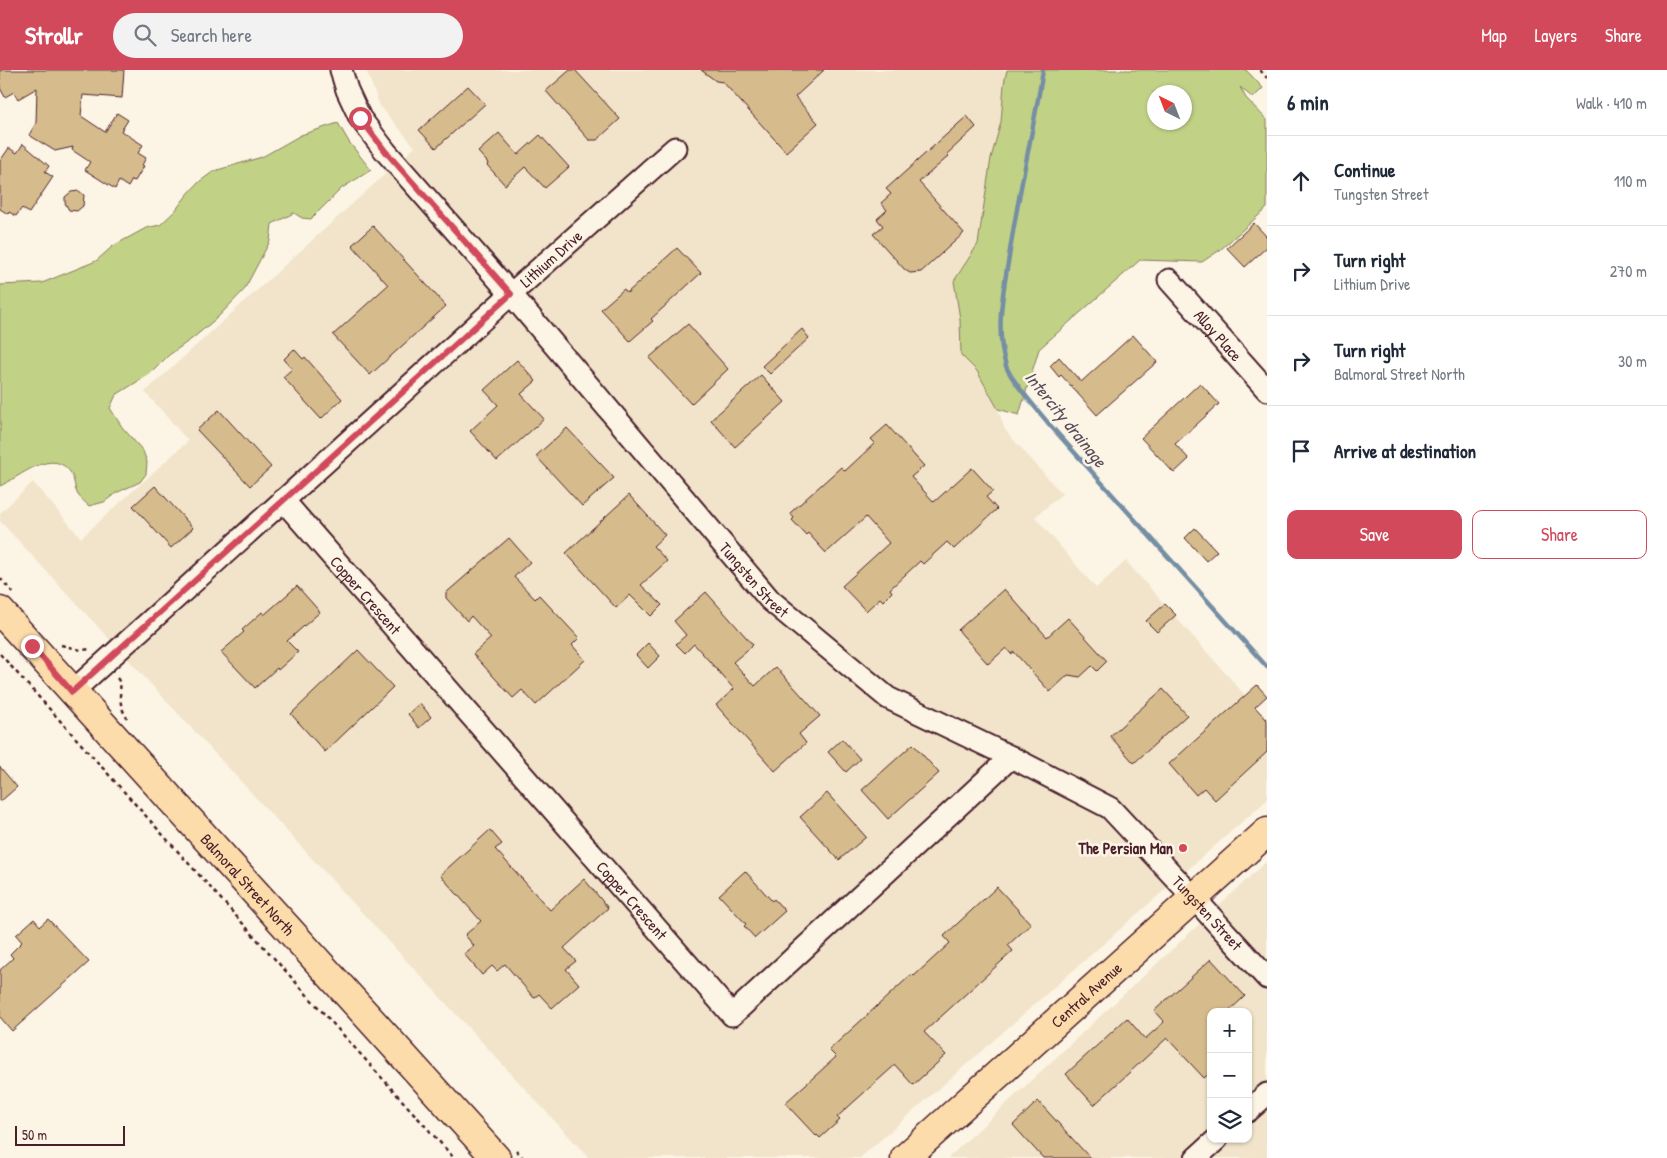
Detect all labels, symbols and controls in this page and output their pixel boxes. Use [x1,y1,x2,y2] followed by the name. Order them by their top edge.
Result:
[113,13,463,58] search box
[25,19,83,51] text: Strollr
[131,21,159,49] icon: search
[171,22,252,48] text: Search here
[1481,23,1507,48] text: Map
[1535,23,1577,48] text: Layers
[1605,23,1642,48] text: Share
[1147,85,1192,130] north arrow
[1287,88,1329,117] text: 6 min
[1576,92,1647,114] text: Walk · 410 m
[349,107,372,130] route start
[1334,157,1395,183] text: Continue
[1287,167,1315,195] icon: ahead
[1614,170,1647,192] text: 110 m
[1334,183,1428,205] text: Tungsten Street
[515,224,587,292] street label: Lithium Drive
[1334,247,1405,273] text: Turn right
[1287,257,1315,285] icon: right
[1610,260,1647,282] text: 270 m
[1334,273,1410,295] text: Lithium Drive
[1189,305,1248,366] street label: Alloy Place
[1334,337,1405,363] text: Turn right
[1287,347,1315,375] icon: right
[1618,350,1647,372] text: 30 m
[1334,363,1465,385] text: Balmoral Street North
[1019,366,1113,473] water label: Intercity drainage
[1287,437,1315,465] icon: arrive
[1334,438,1476,464] text: Arrive at destination
[1287,510,1462,559] button: Save
[1472,510,1647,559] button: Share
[715,537,794,623] street label: Tungsten Street
[325,551,407,640] street label: Copper Crescent
[21,635,44,658] route end
[196,829,300,940] street label: Balmoral Street North
[1078,837,1173,859] place label: The Persian Man
[1177,842,1189,854] marker: The Persian Man
[591,856,673,945] street label: Copper Crescent
[1167,871,1248,956] street label: Tungsten Street
[1046,956,1127,1033] street label: Central Avenue
[1207,1008,1252,1143] map controls
[1207,1008,1252,1053] button: +
[1207,1053,1252,1098] button: −
[1207,1098,1252,1143] button: layers
[15,1123,125,1146] scale bar
[22,1125,47,1144] text: 50 m

